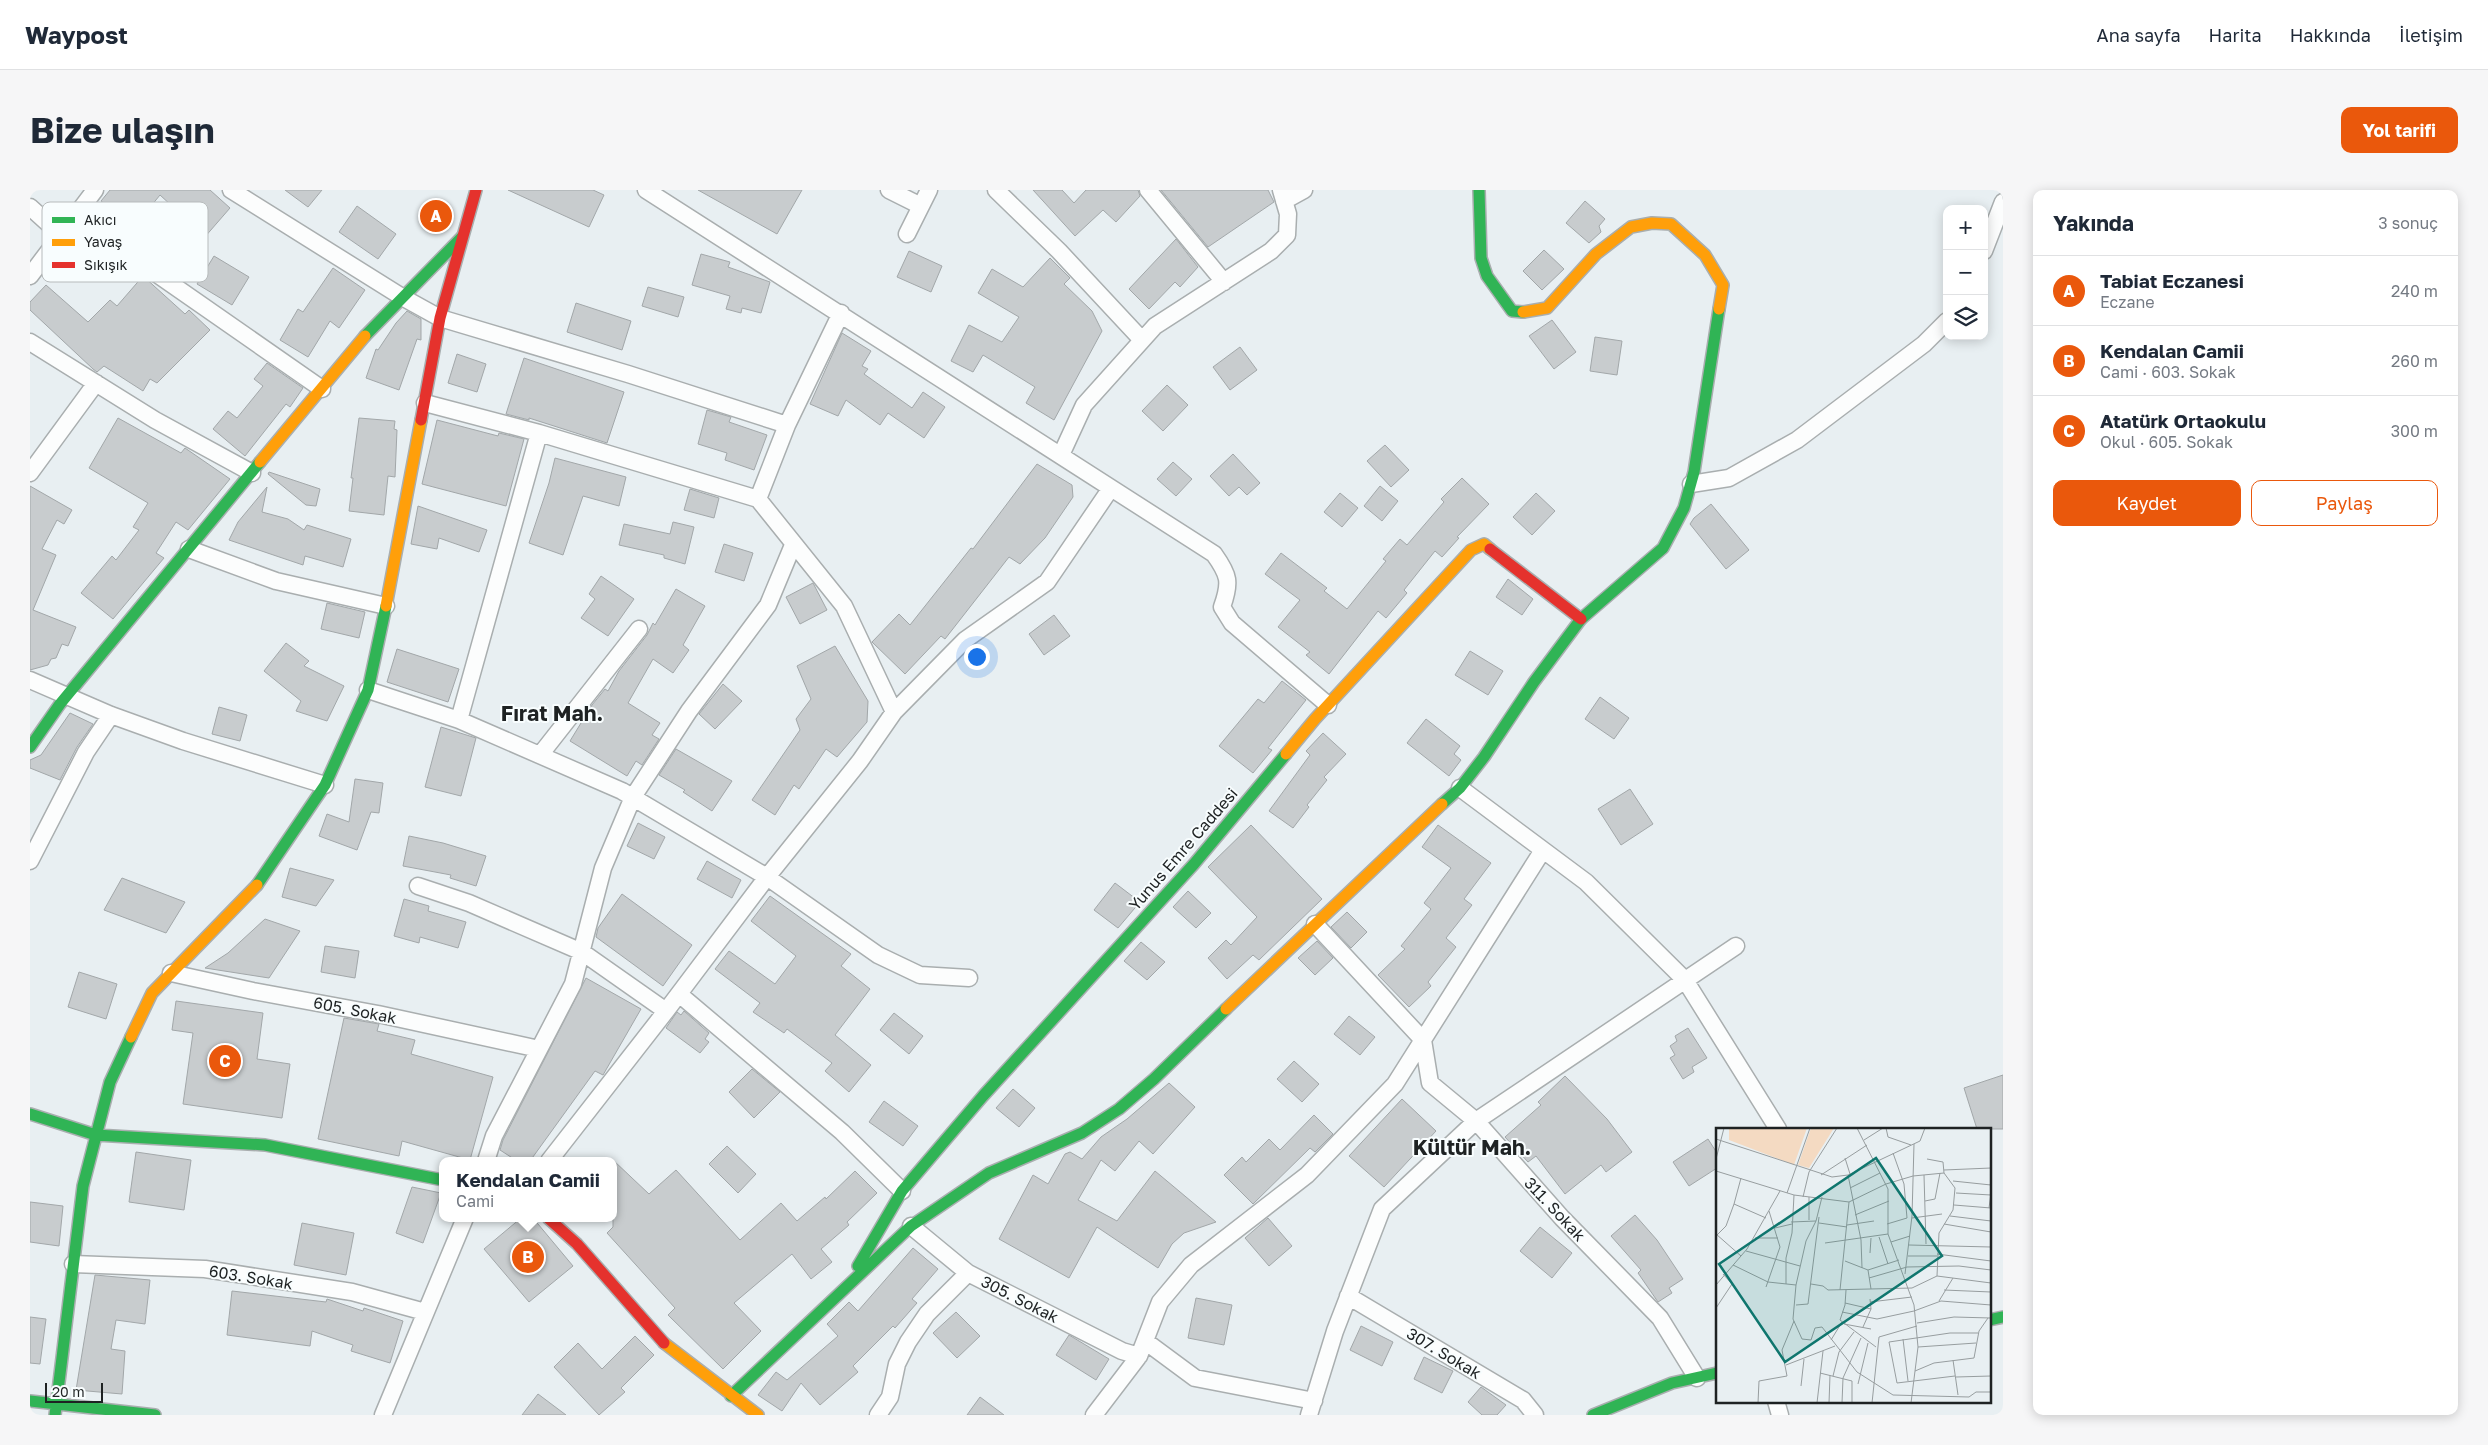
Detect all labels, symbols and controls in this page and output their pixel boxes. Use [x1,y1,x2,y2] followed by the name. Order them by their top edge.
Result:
[25,20,128,49] text: Waypost
[2097,24,2181,46] text: Ana sayfa
[2209,24,2262,46] text: Harita
[2290,24,2371,46] text: Hakkında
[2399,24,2463,46] text: İletişim
[2341,107,2458,153] button: Yol tarifi
[30,109,215,151] text: Bize ulaşın
[420,197,452,235] pin: A
[42,202,208,282] legend
[1943,205,1988,340] map controls
[1943,205,1988,250] button: +
[2053,210,2134,236] text: Yakında
[84,211,116,228] text: Akıcı
[2378,213,2438,233] text: 3 sonuç
[84,233,122,250] text: Yavaş
[1943,250,1988,295] button: −
[84,256,128,273] text: Sıkışık
[2100,269,2244,292] text: Tabiat Eczanesi
[2063,281,2075,301] text: A
[2391,281,2438,301] text: 240 m
[2100,292,2155,312] text: Eczane
[1943,295,1988,340] button: layers
[2100,339,2244,362] text: Kendalan Camii
[2063,351,2075,371] text: B
[2391,351,2438,371] text: 260 m
[2100,362,2236,382] text: Cami · 603. Sokak
[2100,409,2266,432] text: Atatürk Ortaokulu
[2063,421,2075,441] text: C
[2391,421,2438,441] text: 300 m
[2100,432,2233,452] text: Okul · 605. Sokak
[2053,480,2241,526] button: Kaydet
[2251,480,2438,526] button: Paylaş
[964,644,990,670] your location
[501,700,603,726] district label: Fırat Mah.
[1124,784,1242,914] street label: Yunus Emre Caddesi
[312,992,398,1028] street label: 605. Sokak
[209,1042,241,1080] pin: C
[1716,1128,1990,1402] inset map
[1413,1134,1531,1160] district label: Kültür Mah.
[439,1157,617,1222] popup
[456,1168,600,1191] text: Kendalan Camii
[1520,1173,1590,1245] street label: 311. Sokak
[456,1191,494,1211] text: Cami
[512,1238,544,1276] pin: B
[208,1261,294,1293] street label: 603. Sokak
[978,1271,1062,1327] street label: 305. Sokak
[1403,1323,1485,1383] street label: 307. Sokak
[45,1380,102,1403] scale bar
[52,1383,85,1400] text: 20 m

